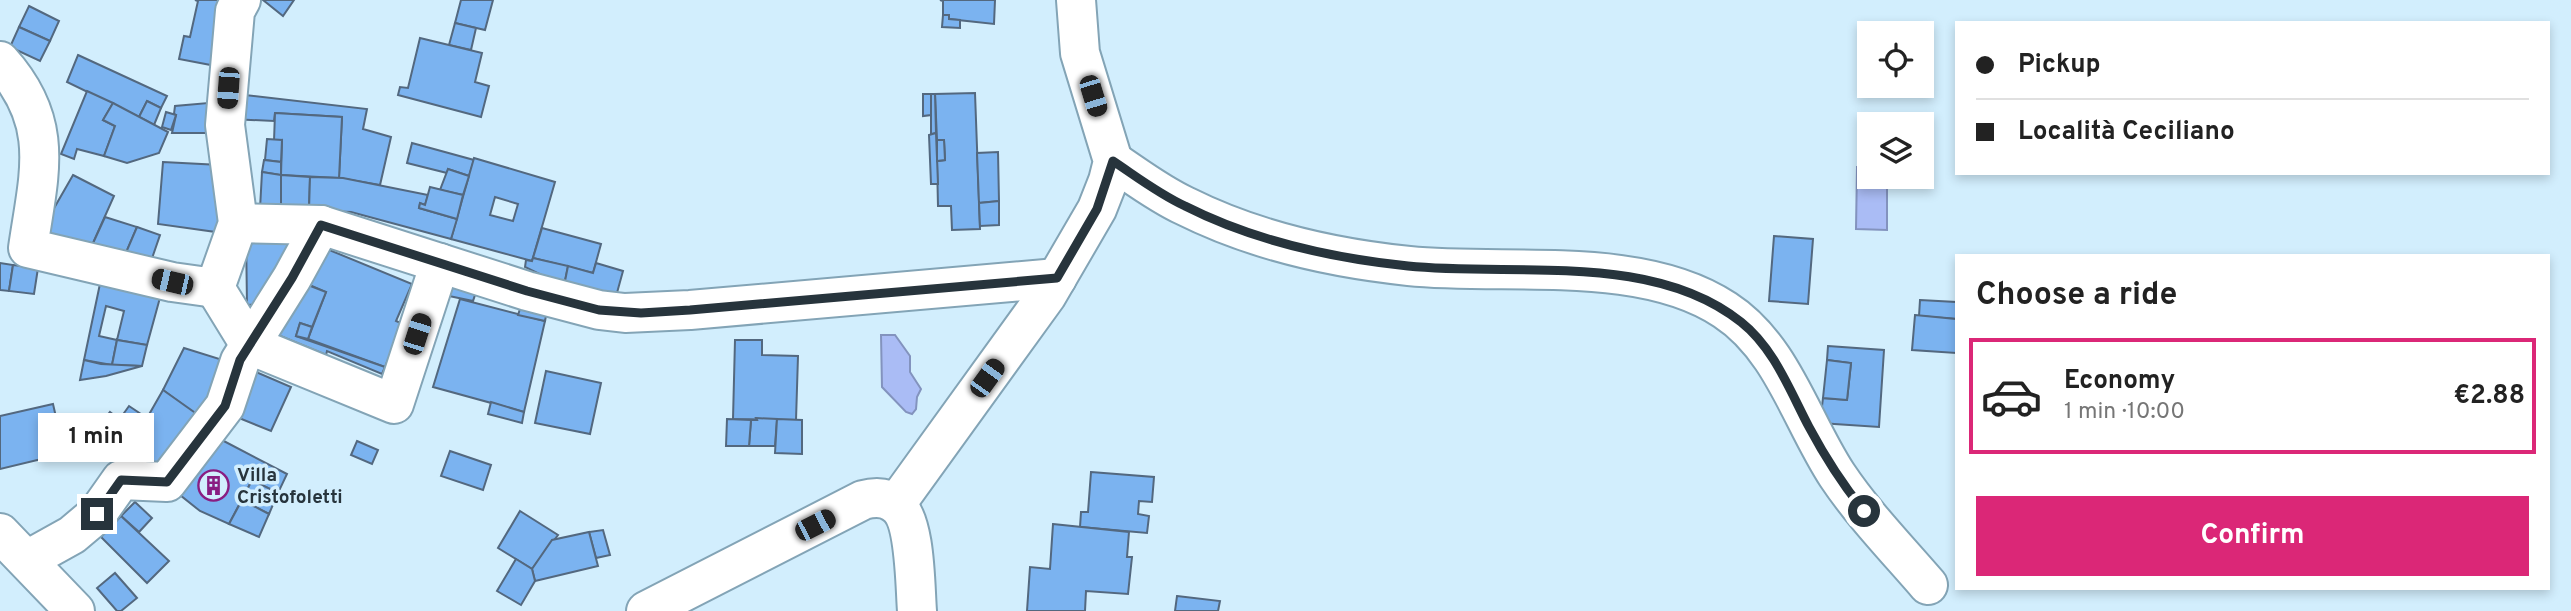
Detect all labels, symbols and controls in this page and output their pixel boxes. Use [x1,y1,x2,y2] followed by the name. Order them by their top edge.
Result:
[1857,21,1934,189] map controls
[1857,21,1934,98] button: locate
[2018,49,2101,82] text: Pickup
[217,66,240,110] car
[1077,73,1110,119] car
[1857,112,1934,189] button: layers
[2018,116,2235,149] text: Località Ceciliano
[150,267,195,297] car
[1976,276,2177,316] text: Choose a ride
[401,311,434,357] car
[967,355,1008,401] car
[1980,365,2043,428] icon: car
[2064,365,2175,398] text: Economy
[2454,380,2525,413] text: €2.88
[2064,398,2185,427] text: 1 min · 10:00
[39,412,155,462] callout: 1 min
[68,423,124,452] text: 1 min
[237,464,343,510] place label: Villa Cristofoletti
[197,468,231,502] building icon: Villa Cristofoletti
[1848,495,1880,527] route start
[1976,496,2529,576] button: Confirm
[81,498,113,530] route end
[792,506,839,544] car

